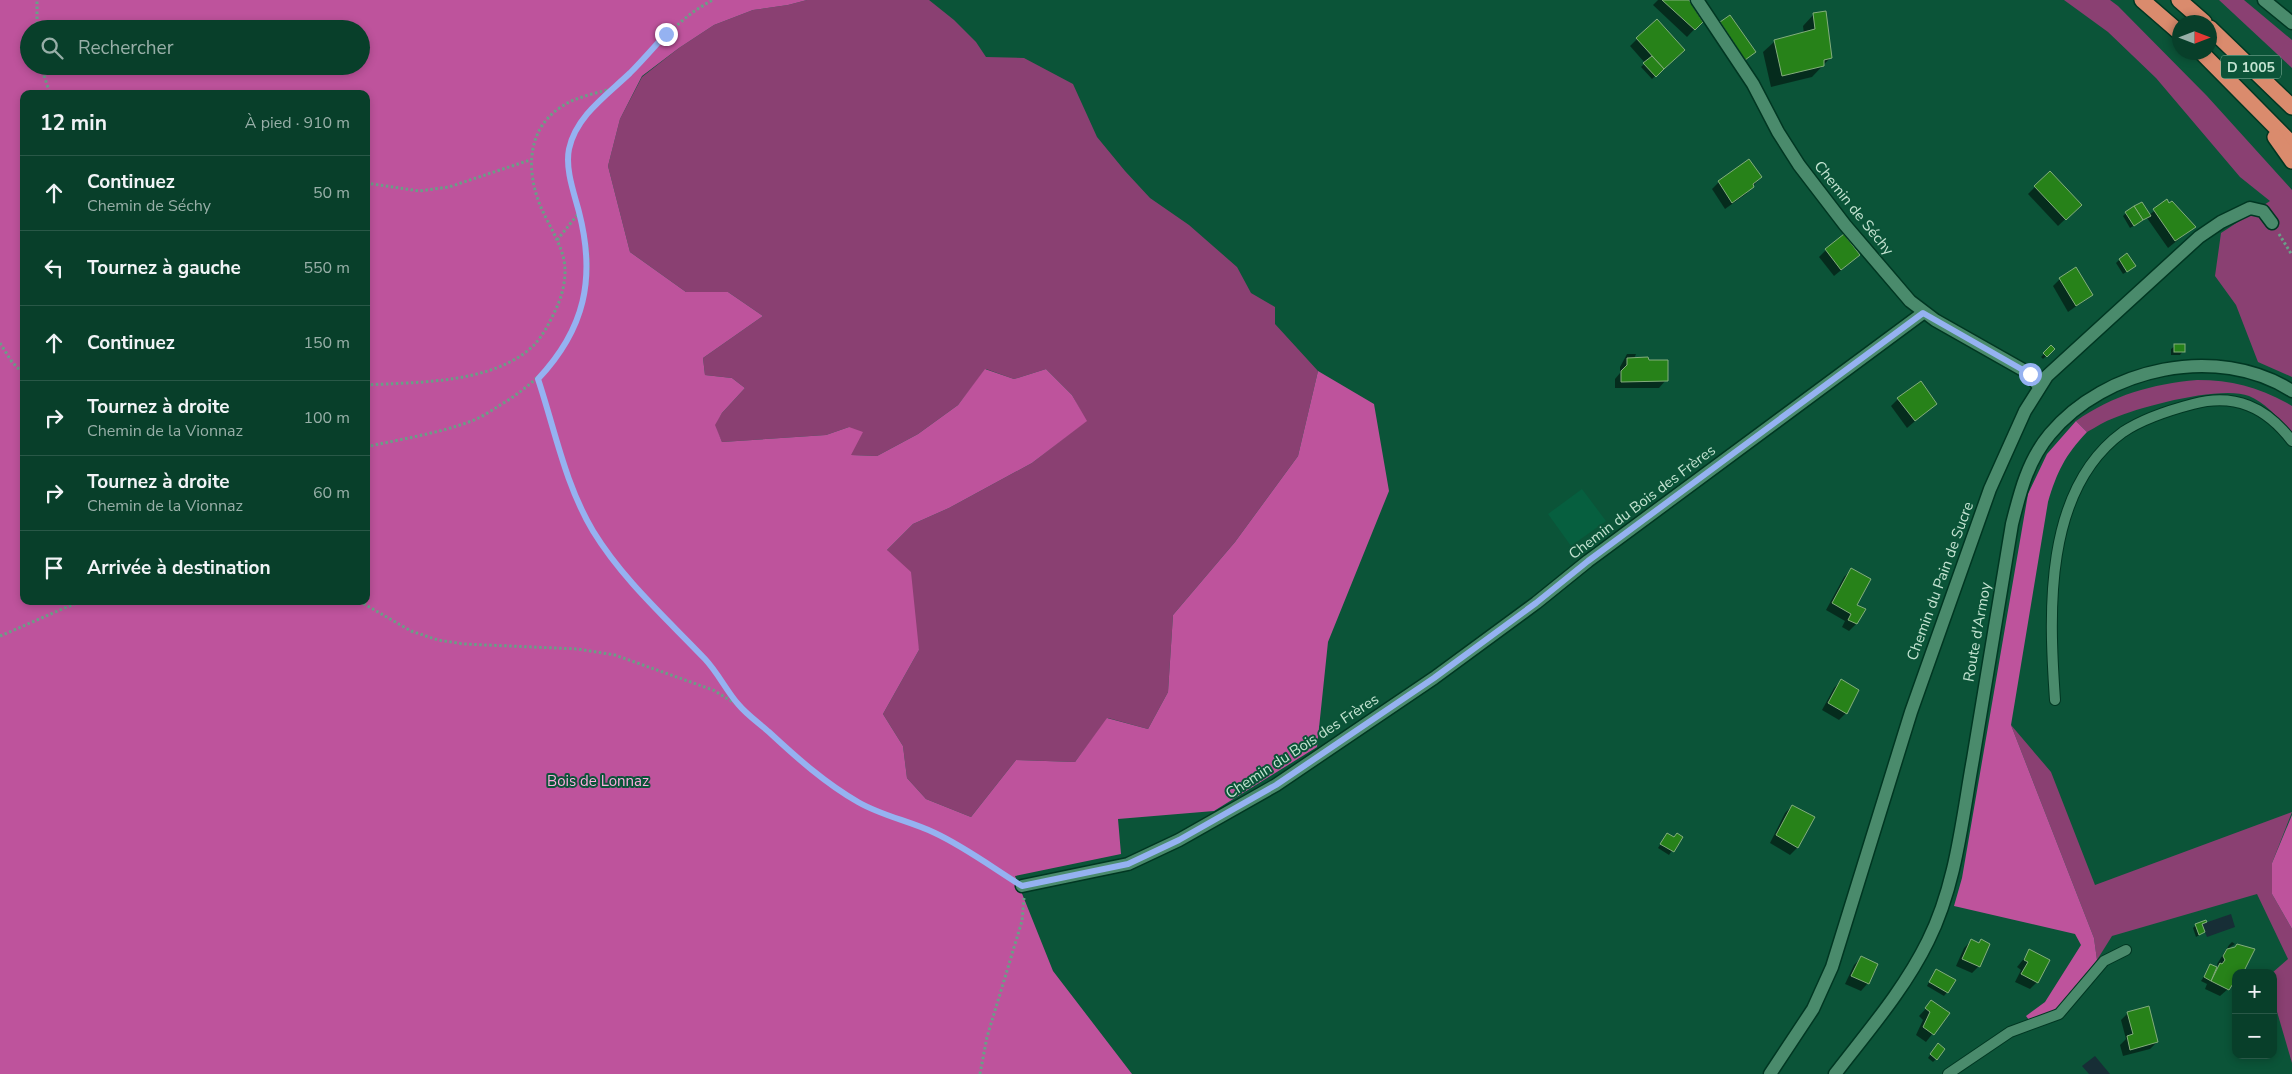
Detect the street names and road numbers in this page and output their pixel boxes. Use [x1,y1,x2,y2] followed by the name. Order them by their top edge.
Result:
[2221,56,2281,78] road number: D 1005
[1810,157,1899,260] street label: Chemin de Séchy
[1565,440,1719,564] street label: Chemin du Bois des Frères
[1902,499,1978,663] street label: Chemin du Pain de Sucre
[1958,580,1996,683] street label: Route d'Armoy
[1222,689,1382,803] street label: Chemin du Bois des Frères

